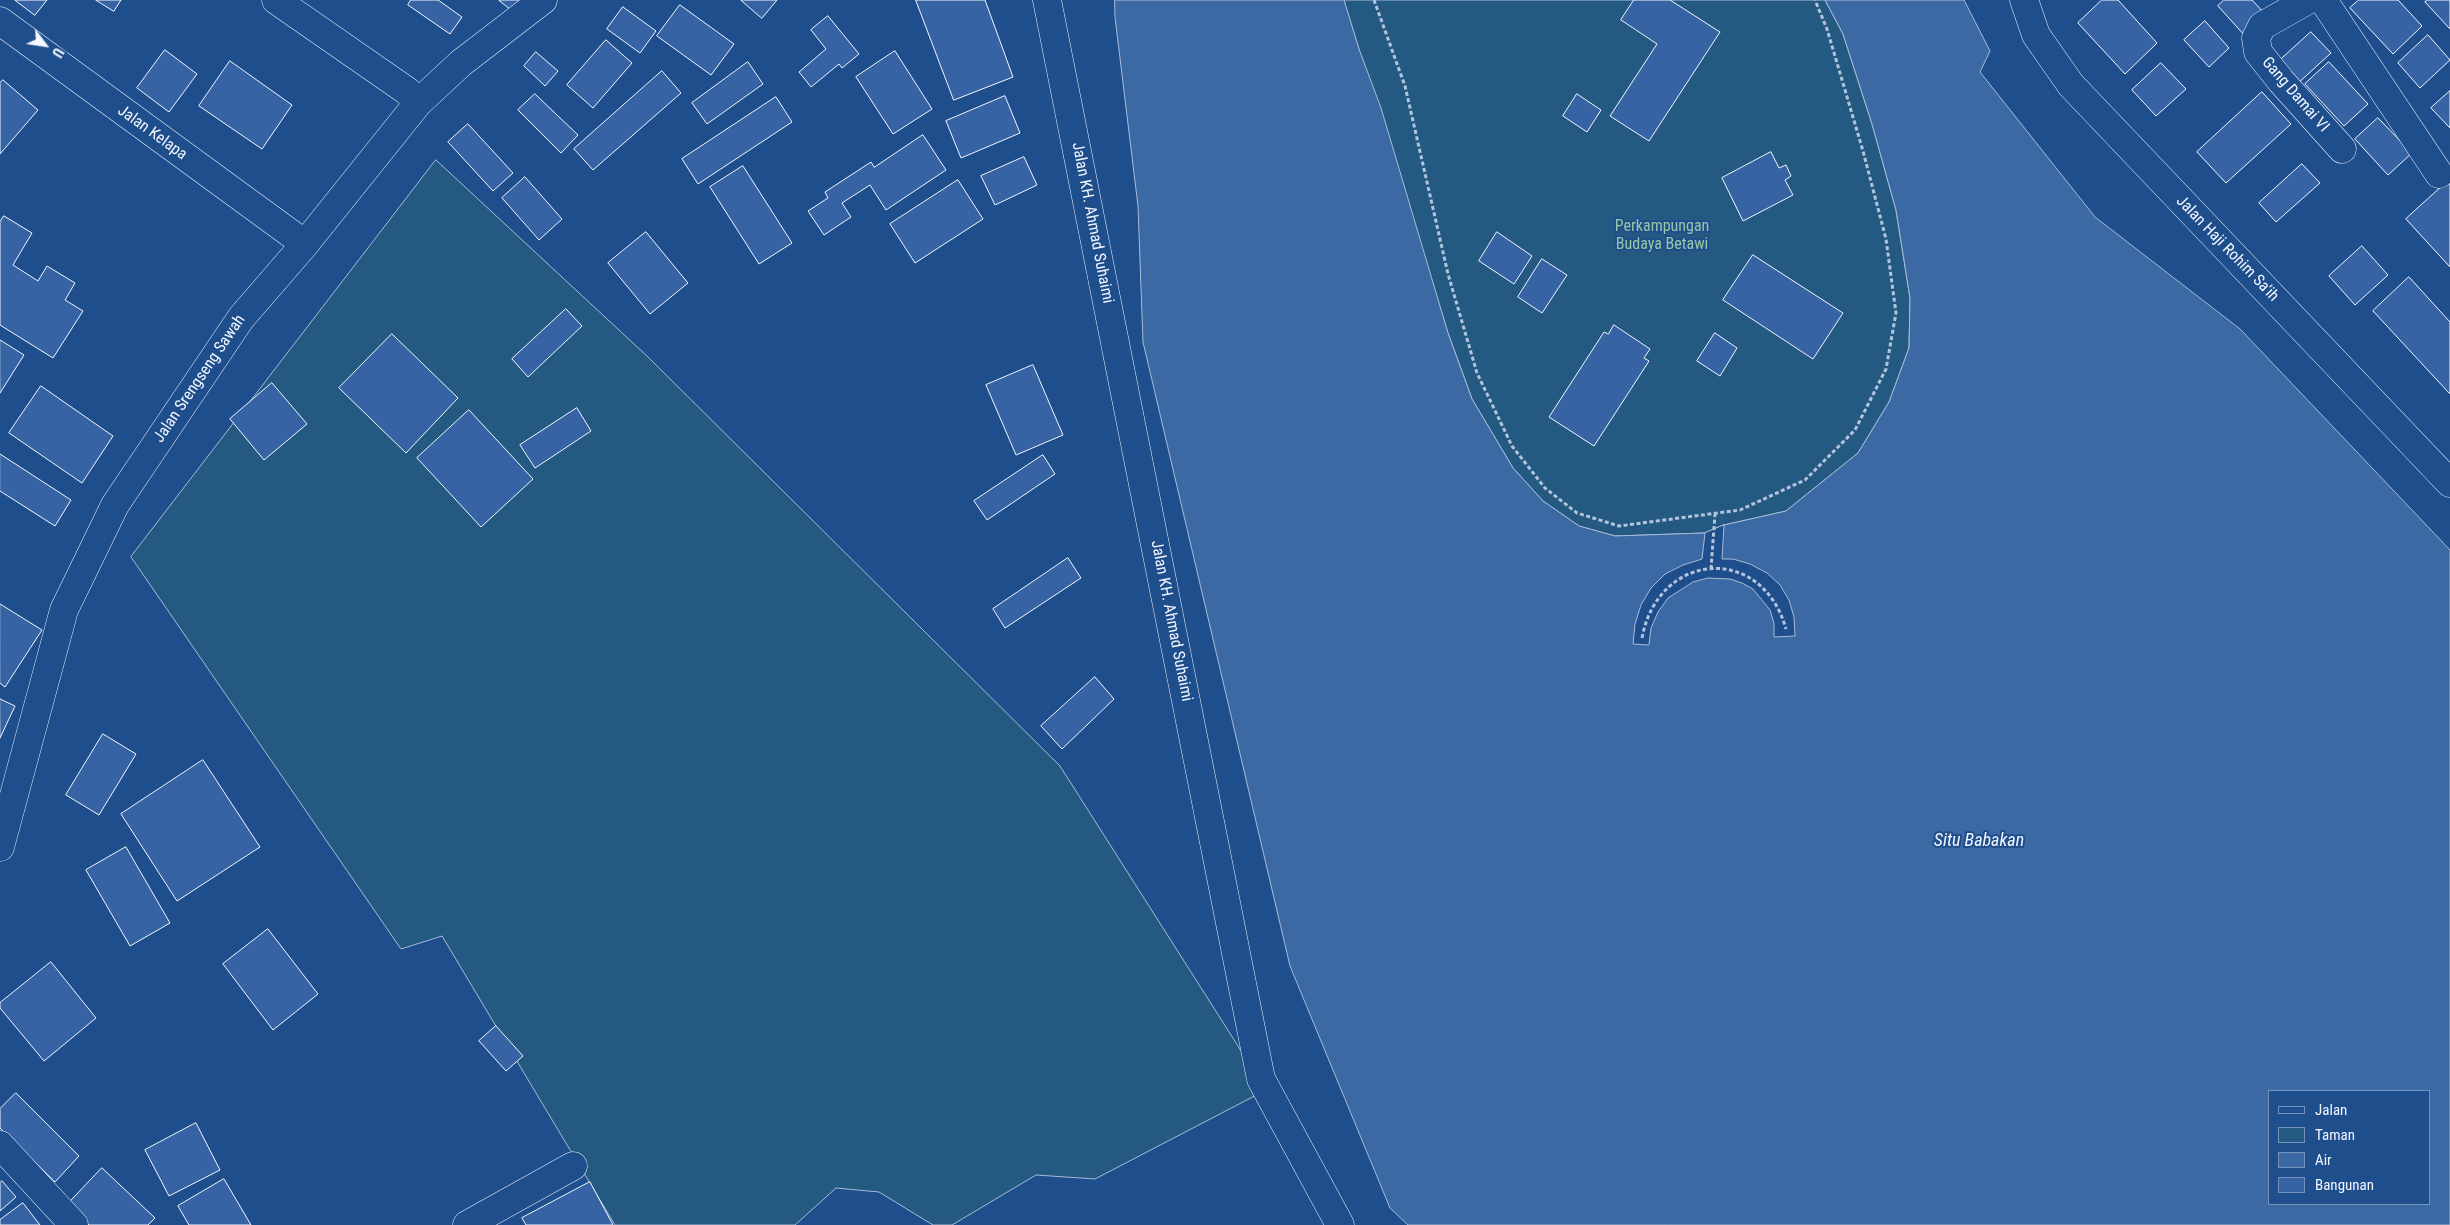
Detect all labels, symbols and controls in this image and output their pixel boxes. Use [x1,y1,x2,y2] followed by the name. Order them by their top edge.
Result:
[20,20,70,70] north arrow
[49,45,67,60] text: U
[2257,54,2333,136] street label: Gang Damai VI
[114,101,190,165] street label: Jalan Kelapa
[1067,141,1117,305] street label: Jalan KH. Ahmad Suhaimi
[2171,192,2283,306] street label: Jalan Haji Rohim Sa'ih
[1615,217,1709,255] park label: Perkampungan Budaya Betawi
[150,311,250,447] street label: Jalan Srengseng Sawah
[1146,539,1196,703] street label: Jalan KH. Ahmad Suhaimi
[1934,830,2024,852] water label: Situ Babakan
[2268,1090,2430,1205] legend
[2315,1101,2347,1119] text: Jalan
[2315,1126,2355,1144] text: Taman
[2315,1151,2332,1169] text: Air
[2315,1176,2374,1194] text: Bangunan

